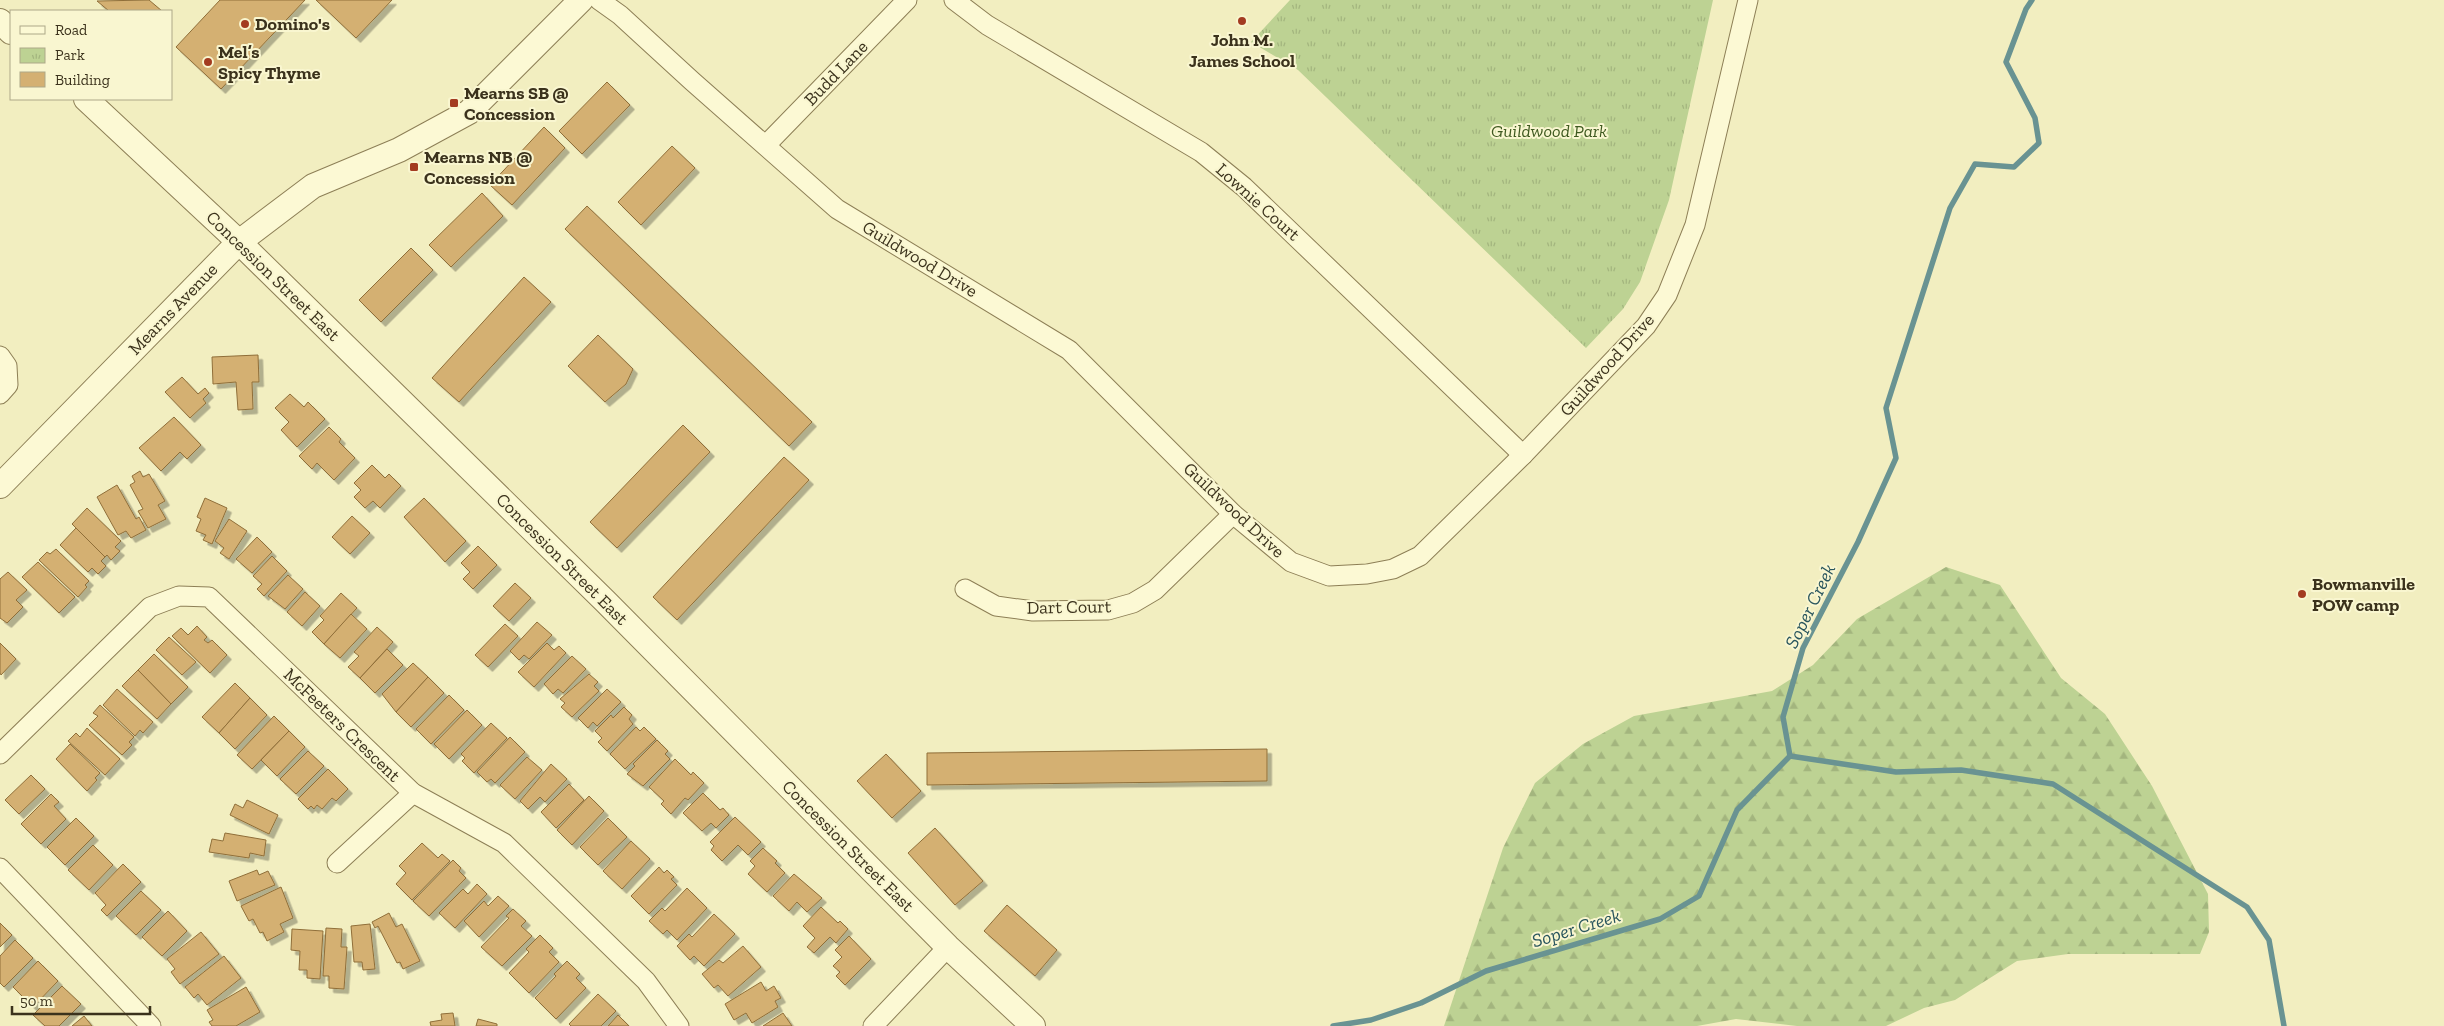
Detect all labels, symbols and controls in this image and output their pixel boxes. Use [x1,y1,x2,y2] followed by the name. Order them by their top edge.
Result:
[10,10,172,100] legend
[255,13,330,35] place label: Domino's
[1236,15,1248,27] marker: John M. James School
[239,18,251,30] marker: Domino's
[55,21,88,39] text: Road
[1189,29,1295,72] place label: John M. James School
[800,36,872,110] street label: Budd Lane
[218,41,321,84] place label: Mel’s Spicy Thyme
[55,46,85,64] text: Park
[202,56,214,68] marker: Mel’s Spicy Thyme
[55,71,110,89] text: Building
[464,82,569,125] place label: Mearns SB @ Concession
[448,97,460,109] marker: Mearns SB @ Concession
[1491,120,1607,142] park label: Guildwood Park
[424,146,532,189] place label: Mearns NB @ Concession
[1211,158,1305,246] street label: Lownie Court
[408,161,420,173] marker: Mearns NB @ Concession
[201,206,345,346] street label: Concession Street East
[858,216,982,302] street label: Guildwood Drive
[124,259,222,359] street label: Mearns Avenue
[1555,309,1659,421] street label: Guildwood Drive
[1179,457,1289,563] street label: Guildwood Drive
[491,488,633,630] street label: Concession Street East
[1780,560,1840,652] water label: Soper Creek
[2312,573,2415,616] place label: Bowmanville POW camp
[2296,588,2308,600] marker: Bowmanville POW camp
[1026,595,1112,619] street label: Dart Court
[279,664,405,787] street label: McFeeters Crescent
[777,775,919,917] street label: Concession Street East
[1529,904,1623,952] water label: Soper Creek
[12,984,150,1016] scale bar
[20,992,53,1010] text: 50 m

